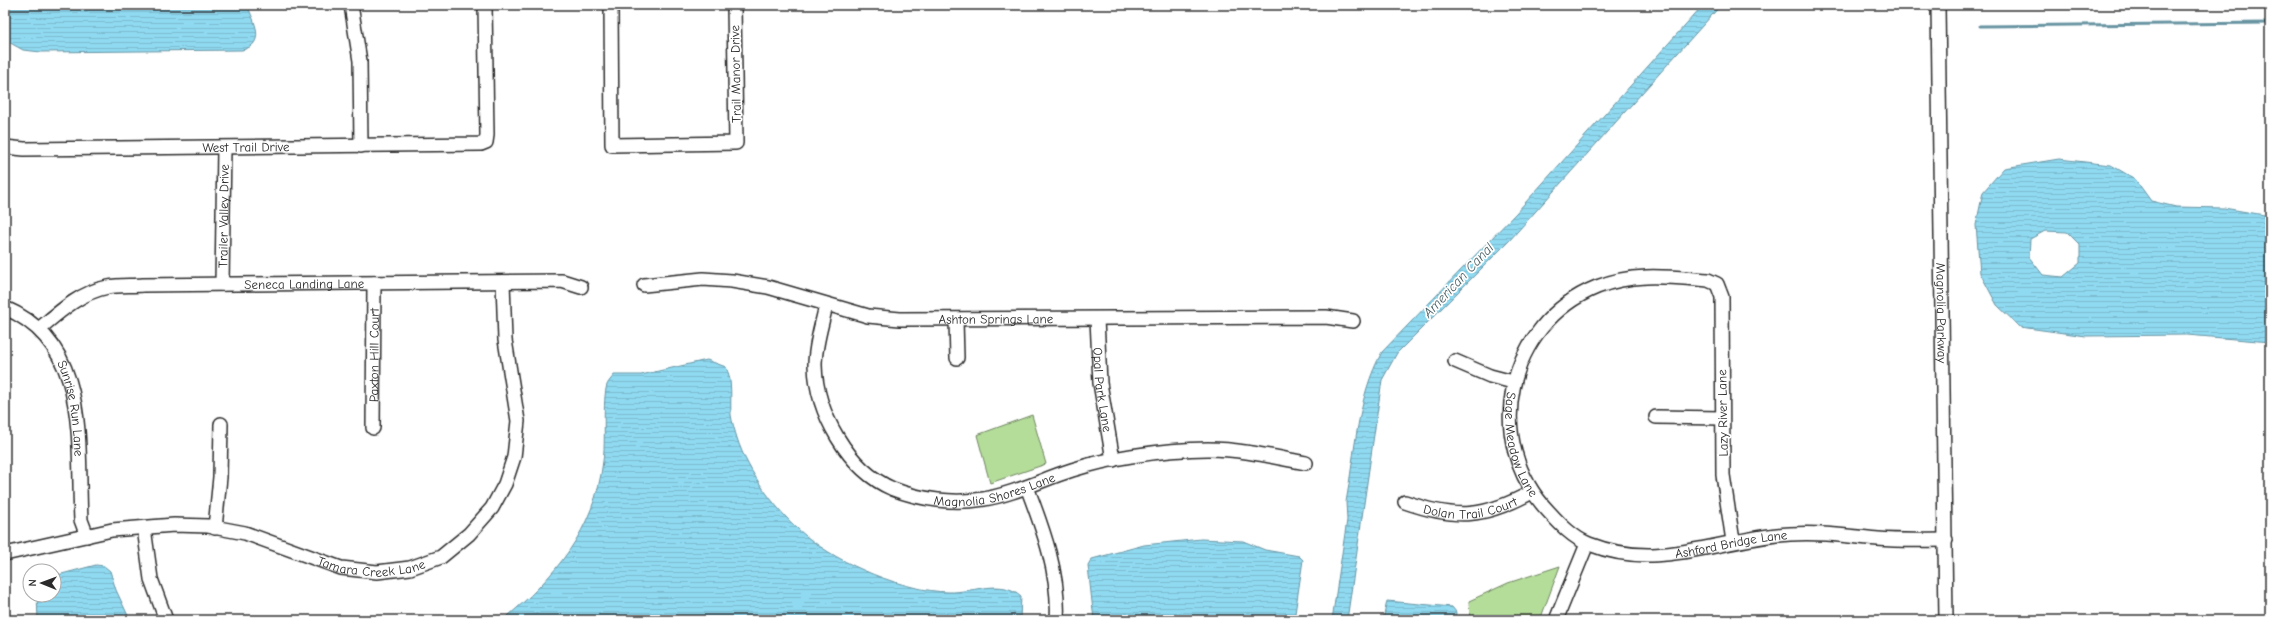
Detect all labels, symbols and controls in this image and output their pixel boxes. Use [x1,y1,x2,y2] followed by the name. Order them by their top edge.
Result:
[727,25,744,123] street label: Trail Manor Drive
[202,139,290,155] street label: West Trail Drive
[215,164,232,268] street label: Trailer Valley Drive
[1419,239,1498,322] water label: American Canal
[1933,263,1950,364] street label: Magnolia Parkway
[244,276,365,292] street label: Seneca Landing Lane
[366,307,382,402] street label: Paxton Hill Court
[939,311,1054,327] street label: Ashton Springs Lane
[1090,347,1115,434] street label: Opal Park Lane
[54,358,86,457] street label: Sunrise Run Lane
[1714,369,1731,457] street label: Lazy River Lane
[1502,391,1541,500] street label: Sage Meadow Lane
[933,469,1058,509] street label: Magnolia Shores Lane
[1422,493,1520,522] street label: Dolan Trail Court
[1674,527,1788,561] street label: Ashford Bridge Lane
[315,553,428,580] street label: Tamara Creek Lane
[22,563,62,603] north arrow
[26,579,39,587] text: N

